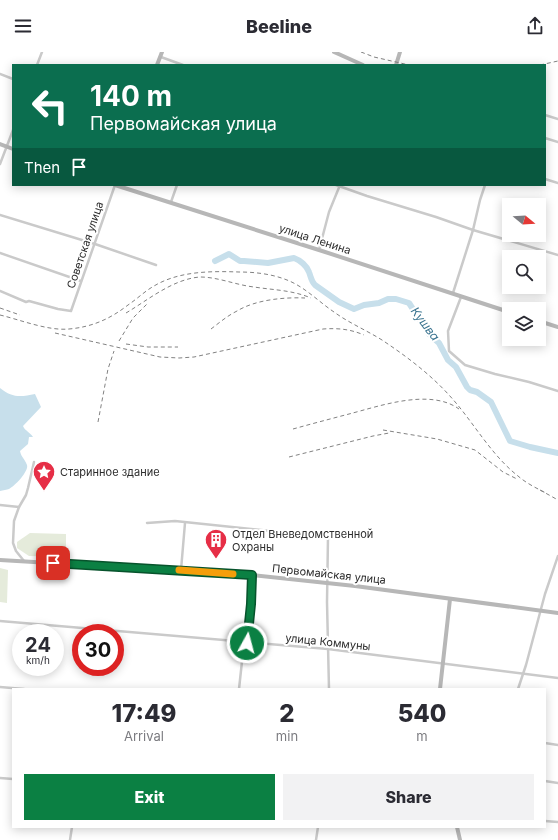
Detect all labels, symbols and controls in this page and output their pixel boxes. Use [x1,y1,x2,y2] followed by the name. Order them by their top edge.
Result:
[12,15,34,37] icon: menu
[524,15,546,37] icon: share
[246,16,312,37] text: Beeline
[90,79,172,113] text: 140 m
[24,80,76,132] icon: left
[90,113,277,134] text: Первомайская улица
[68,156,90,178] icon: arrive
[24,158,60,177] text: Then
[502,198,546,242] north arrow
[502,198,546,346] map controls
[64,200,106,290] street label: Советская улица
[277,221,353,257] street label: улица Ленина
[502,250,546,294] button: search
[502,302,546,346] button: layers
[408,304,443,344] water label: Кушва
[31,459,57,492] place icon: Старинное здание
[60,465,160,479] place label: Старинное здание
[203,527,229,560] building icon: Отдел Вневедомственной Охраны
[232,527,373,554] place label: Отдел Вневедомственной Охраны
[36,546,70,580] pin
[42,552,64,574] icon: arrive
[271,561,387,587] street label: Первомайская улица
[226,622,268,664] position arrow
[72,624,124,676] speed limit sign: 30
[285,631,371,653] street label: улица Коммуны
[25,633,51,657] text: 24
[26,654,50,666] text: km/h
[112,699,176,728] text: 17:49
[279,699,295,728] text: 2
[398,699,446,728] text: 540
[124,728,164,744] text: Arrival
[276,728,298,744] text: min
[416,728,428,744] text: m
[24,774,275,820] button: Exit
[283,774,534,820] button: Share

